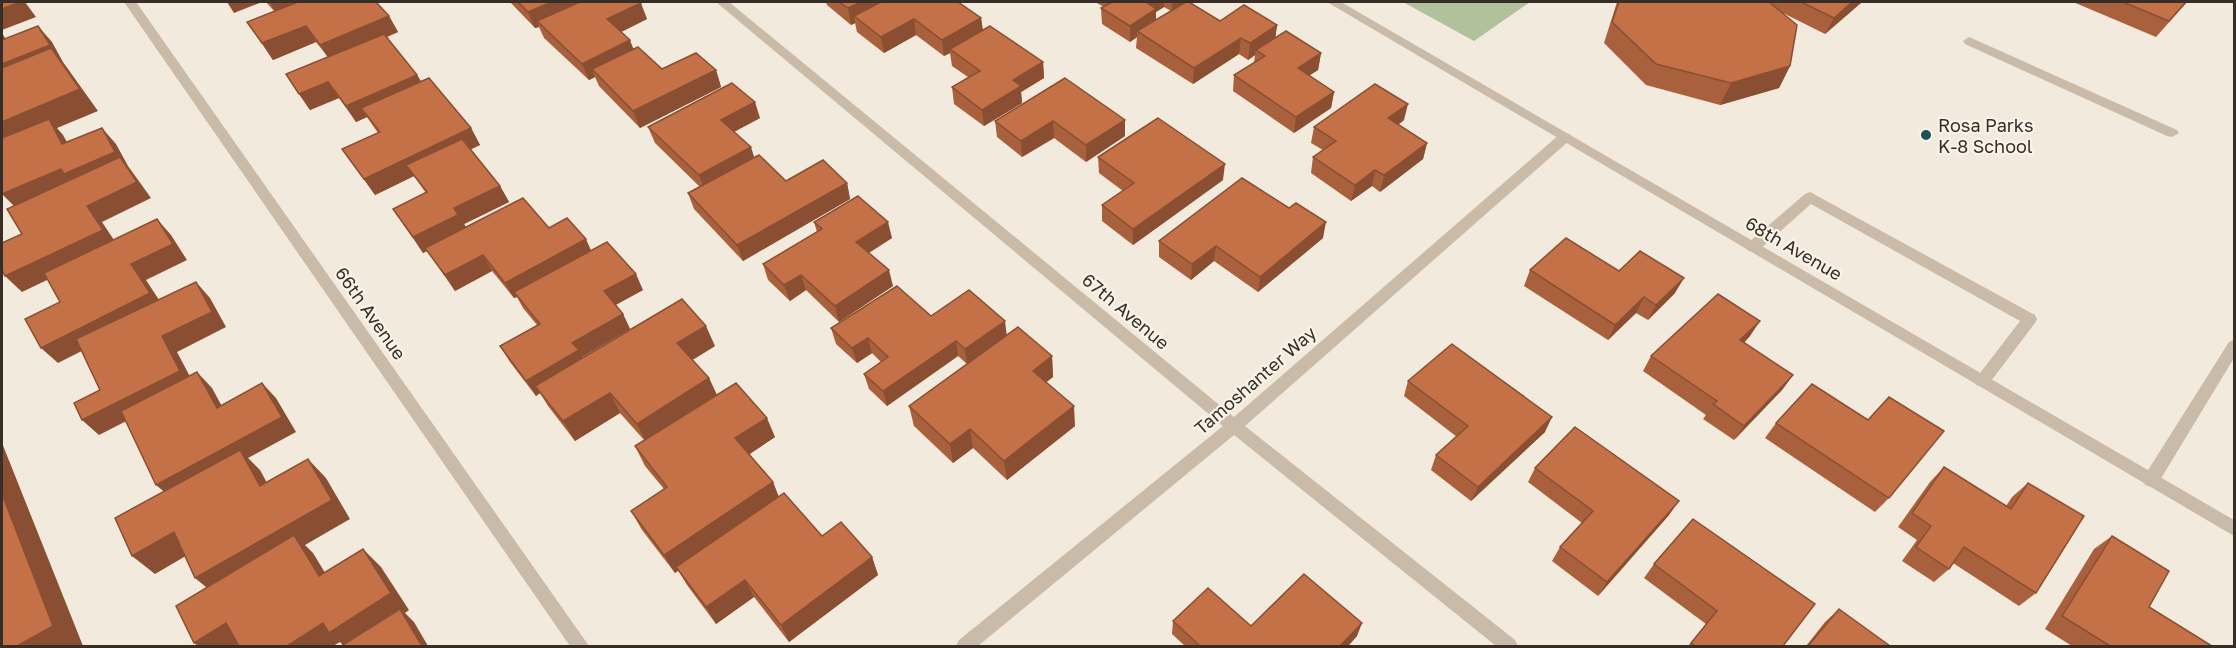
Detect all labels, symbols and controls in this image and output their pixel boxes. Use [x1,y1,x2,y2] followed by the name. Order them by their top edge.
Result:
[1938,114,2034,157] place label: Rosa Parks K-8 School
[1919,128,1933,142] marker: Rosa Parks K-8 School
[1742,211,1846,285] street label: 68th Avenue
[331,262,411,364] street label: 66th Avenue
[1078,268,1174,354] street label: 67th Avenue
[1190,321,1320,439] street label: Tamoshanter Way

